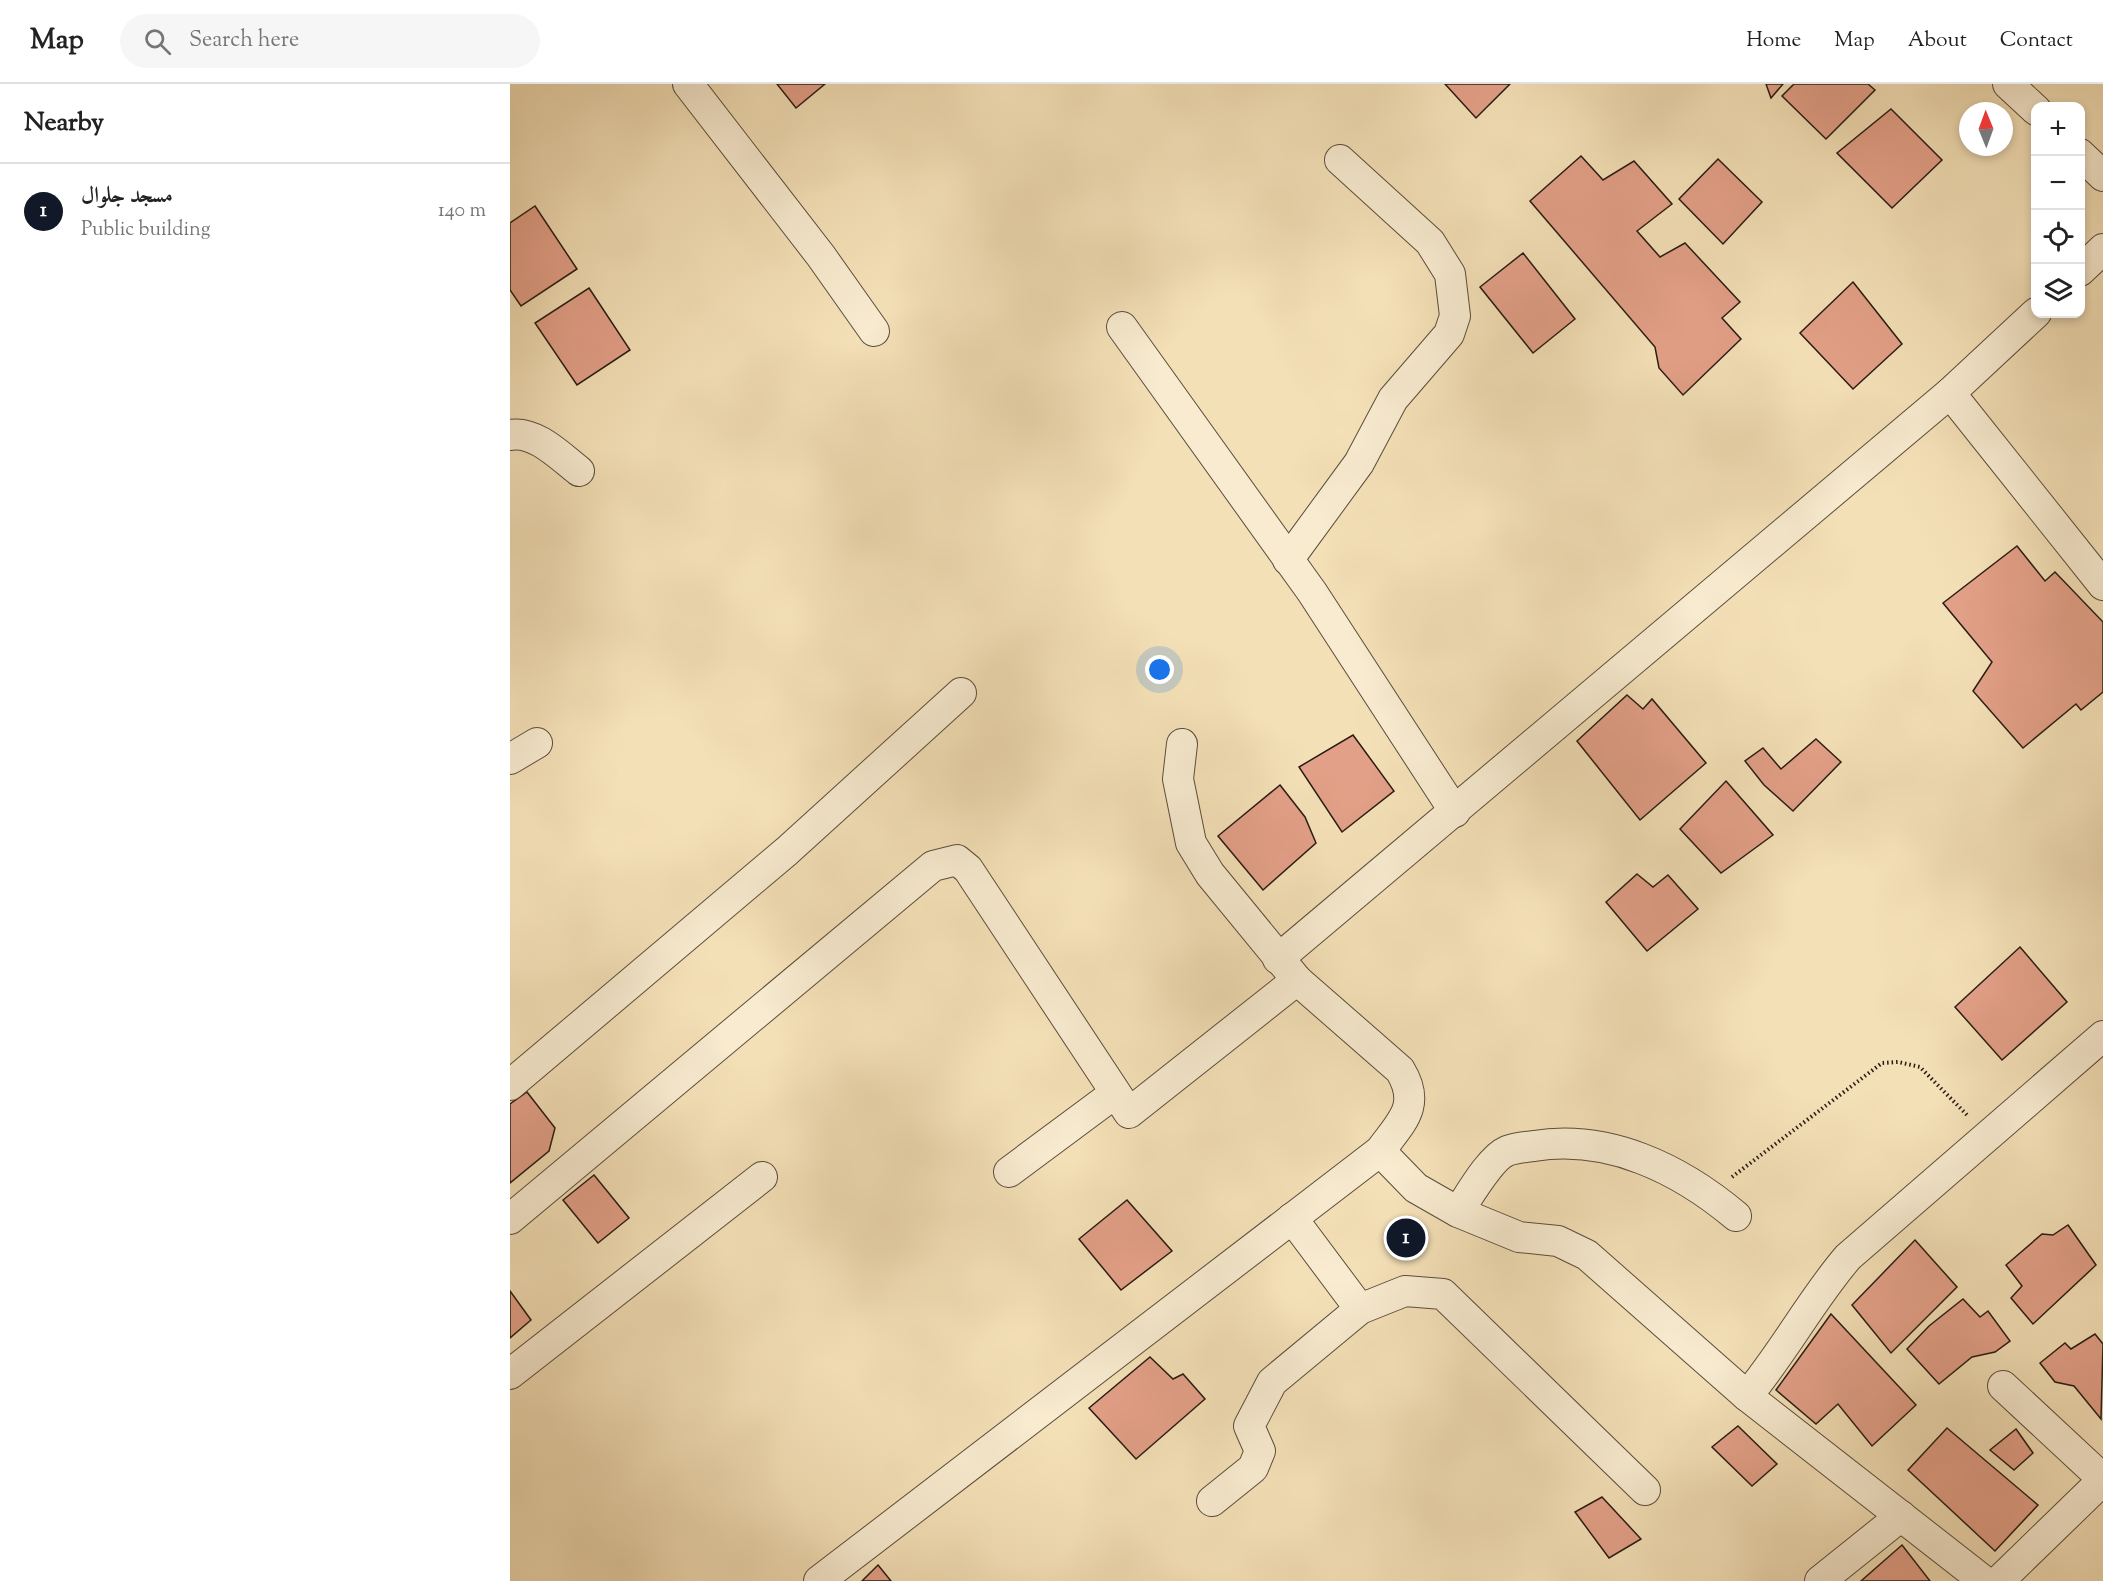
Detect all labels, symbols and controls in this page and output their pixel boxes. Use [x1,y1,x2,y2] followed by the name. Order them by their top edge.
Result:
[120,14,540,68] search box
[30,21,84,61] text: Map
[141,25,174,58] icon: search
[189,25,299,57] text: Search here
[1746,26,1801,56] text: Home
[1834,26,1875,56] text: Map
[1908,26,1967,56] text: About
[2000,26,2073,56] text: Contact
[1959,102,2013,156] north arrow
[2031,102,2085,318] map controls
[2031,102,2085,156] button: +
[24,105,104,142] text: Nearby
[2031,156,2085,210] button: −
[81,181,173,213] text: مسجد جلوال
[40,197,47,226] text: 1
[438,197,486,226] text: 140 m
[2031,210,2085,264] button: locate
[81,216,211,245] text: Public building
[2031,264,2085,318] button: layers
[1145,655,1174,684] your location
[1386,1216,1426,1260] pin: 1

